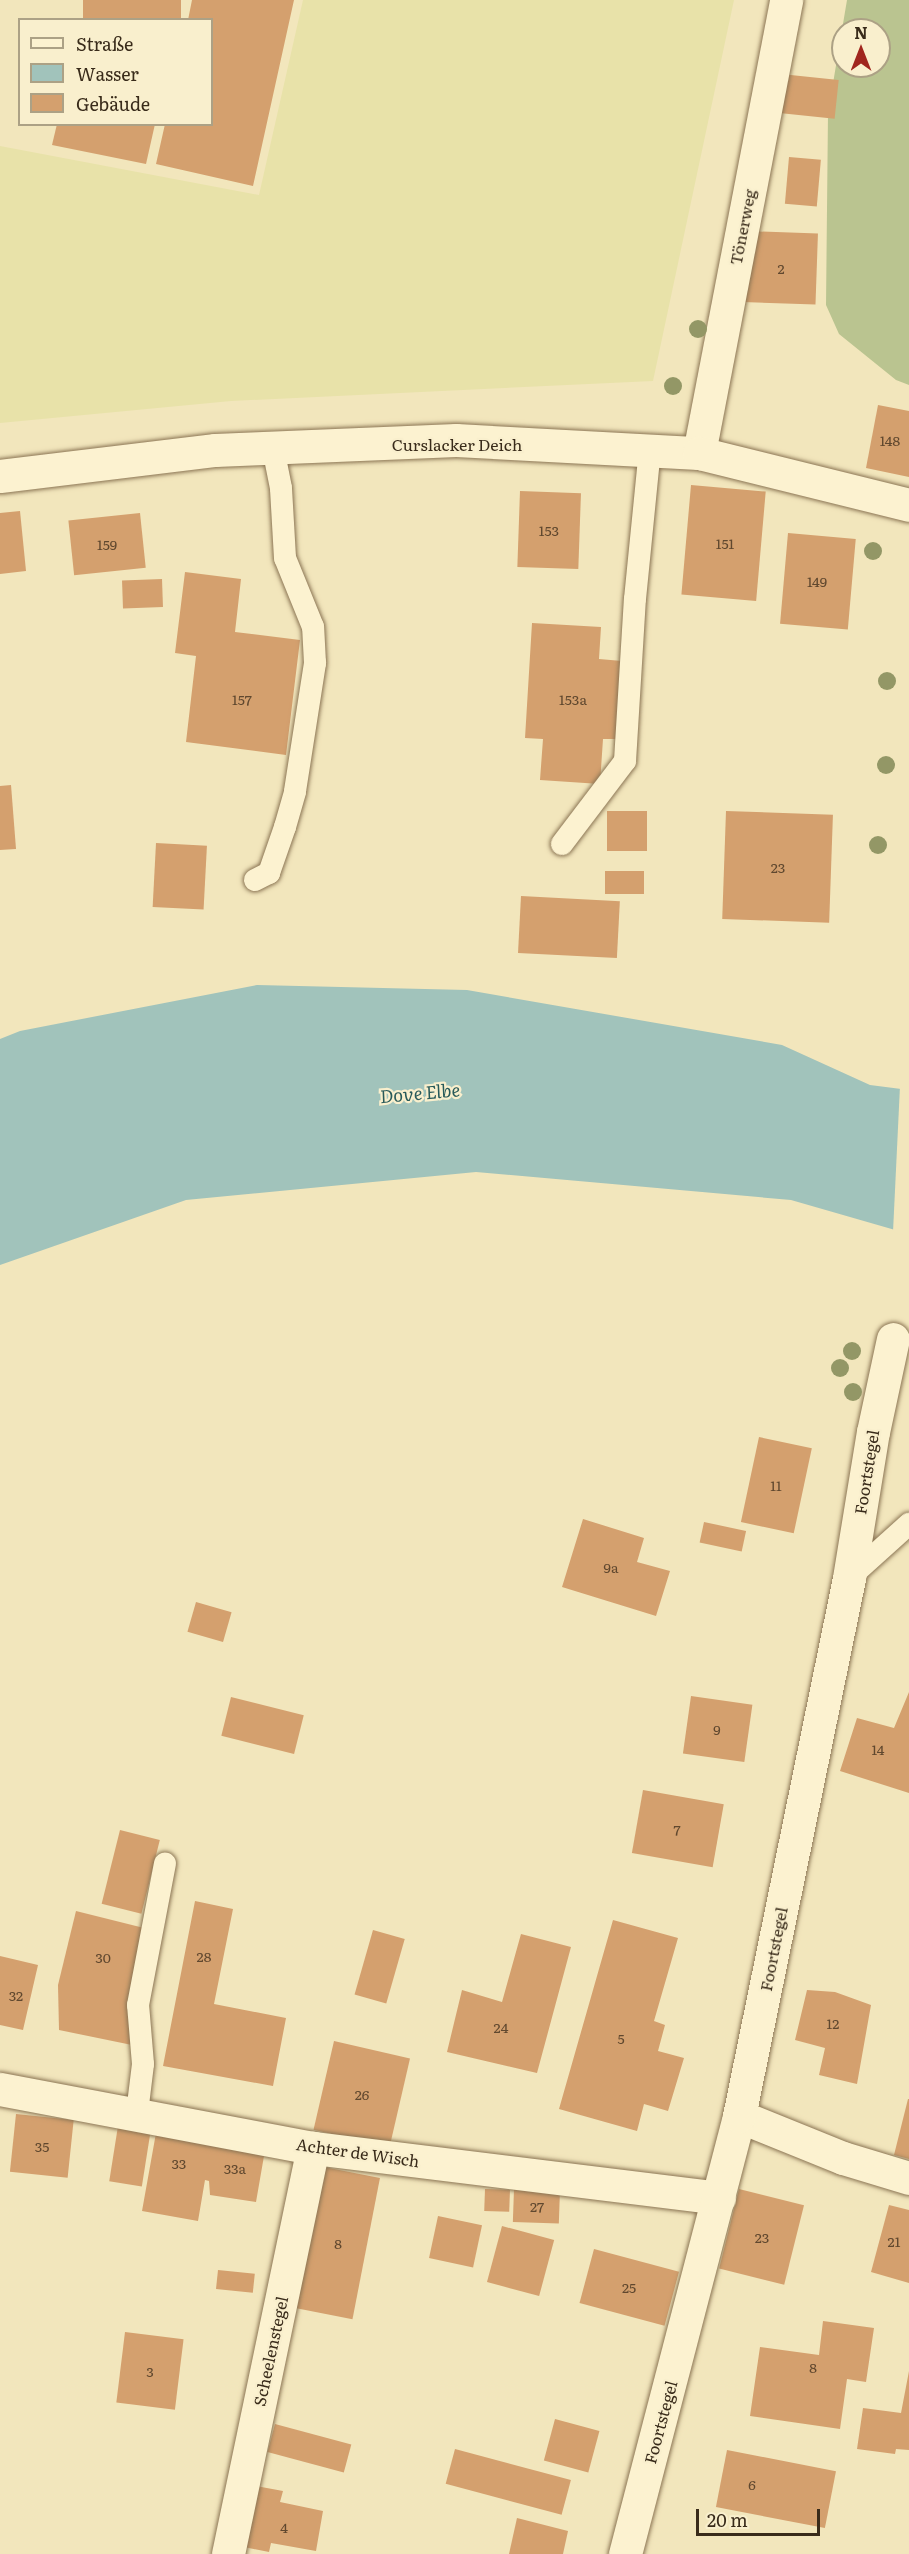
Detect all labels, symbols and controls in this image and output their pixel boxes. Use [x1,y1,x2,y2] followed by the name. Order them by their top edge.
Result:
[18,18,213,126] legend
[831,18,891,78] north arrow
[854,20,868,44] text: N
[76,30,133,57] text: Straße
[76,60,139,87] text: Wasser
[76,90,150,117] text: Gebäude
[725,187,759,267] street label: Tönerweg
[777,260,785,276] house number: 2
[880,432,900,448] house number: 148
[392,434,522,454] street label: Curslacker Deich
[539,522,559,538] house number: 153
[716,535,734,551] house number: 151
[97,536,117,552] house number: 159
[807,573,827,589] house number: 149
[232,691,252,707] house number: 157
[559,691,587,707] house number: 153a
[771,859,785,875] house number: 23
[379,1079,461,1107] water label: Dove Elbe
[850,1428,882,1516] street label: Foortstegel
[770,1477,782,1493] house number: 11
[604,1559,618,1575] house number: 9a
[713,1721,721,1737] house number: 9
[872,1741,884,1757] house number: 14
[673,1821,681,1837] house number: 7
[755,1905,791,1993] street label: Foortstegel
[197,1948,211,1964] house number: 28
[95,1949,111,1965] house number: 30
[9,1987,23,2003] house number: 32
[827,2015,839,2031] house number: 12
[494,2019,508,2035] house number: 24
[617,2030,625,2046] house number: 5
[355,2086,369,2102] house number: 26
[295,2134,421,2170] street label: Achter de Wisch
[35,2138,49,2154] house number: 35
[172,2155,186,2171] house number: 33
[224,2160,246,2176] house number: 33a
[530,2198,544,2214] house number: 27
[755,2229,769,2245] house number: 23
[888,2233,900,2249] house number: 21
[334,2235,342,2251] house number: 8
[622,2279,636,2295] house number: 25
[249,2294,291,2408] street label: Scheelenstegel
[809,2359,817,2375] house number: 8
[146,2363,154,2379] house number: 3
[640,2378,680,2466] street label: Foortstegel
[748,2476,756,2492] house number: 6
[699,2497,824,2535] scale bar
[707,2506,748,2533] text: 20 m
[280,2519,288,2535] house number: 4

